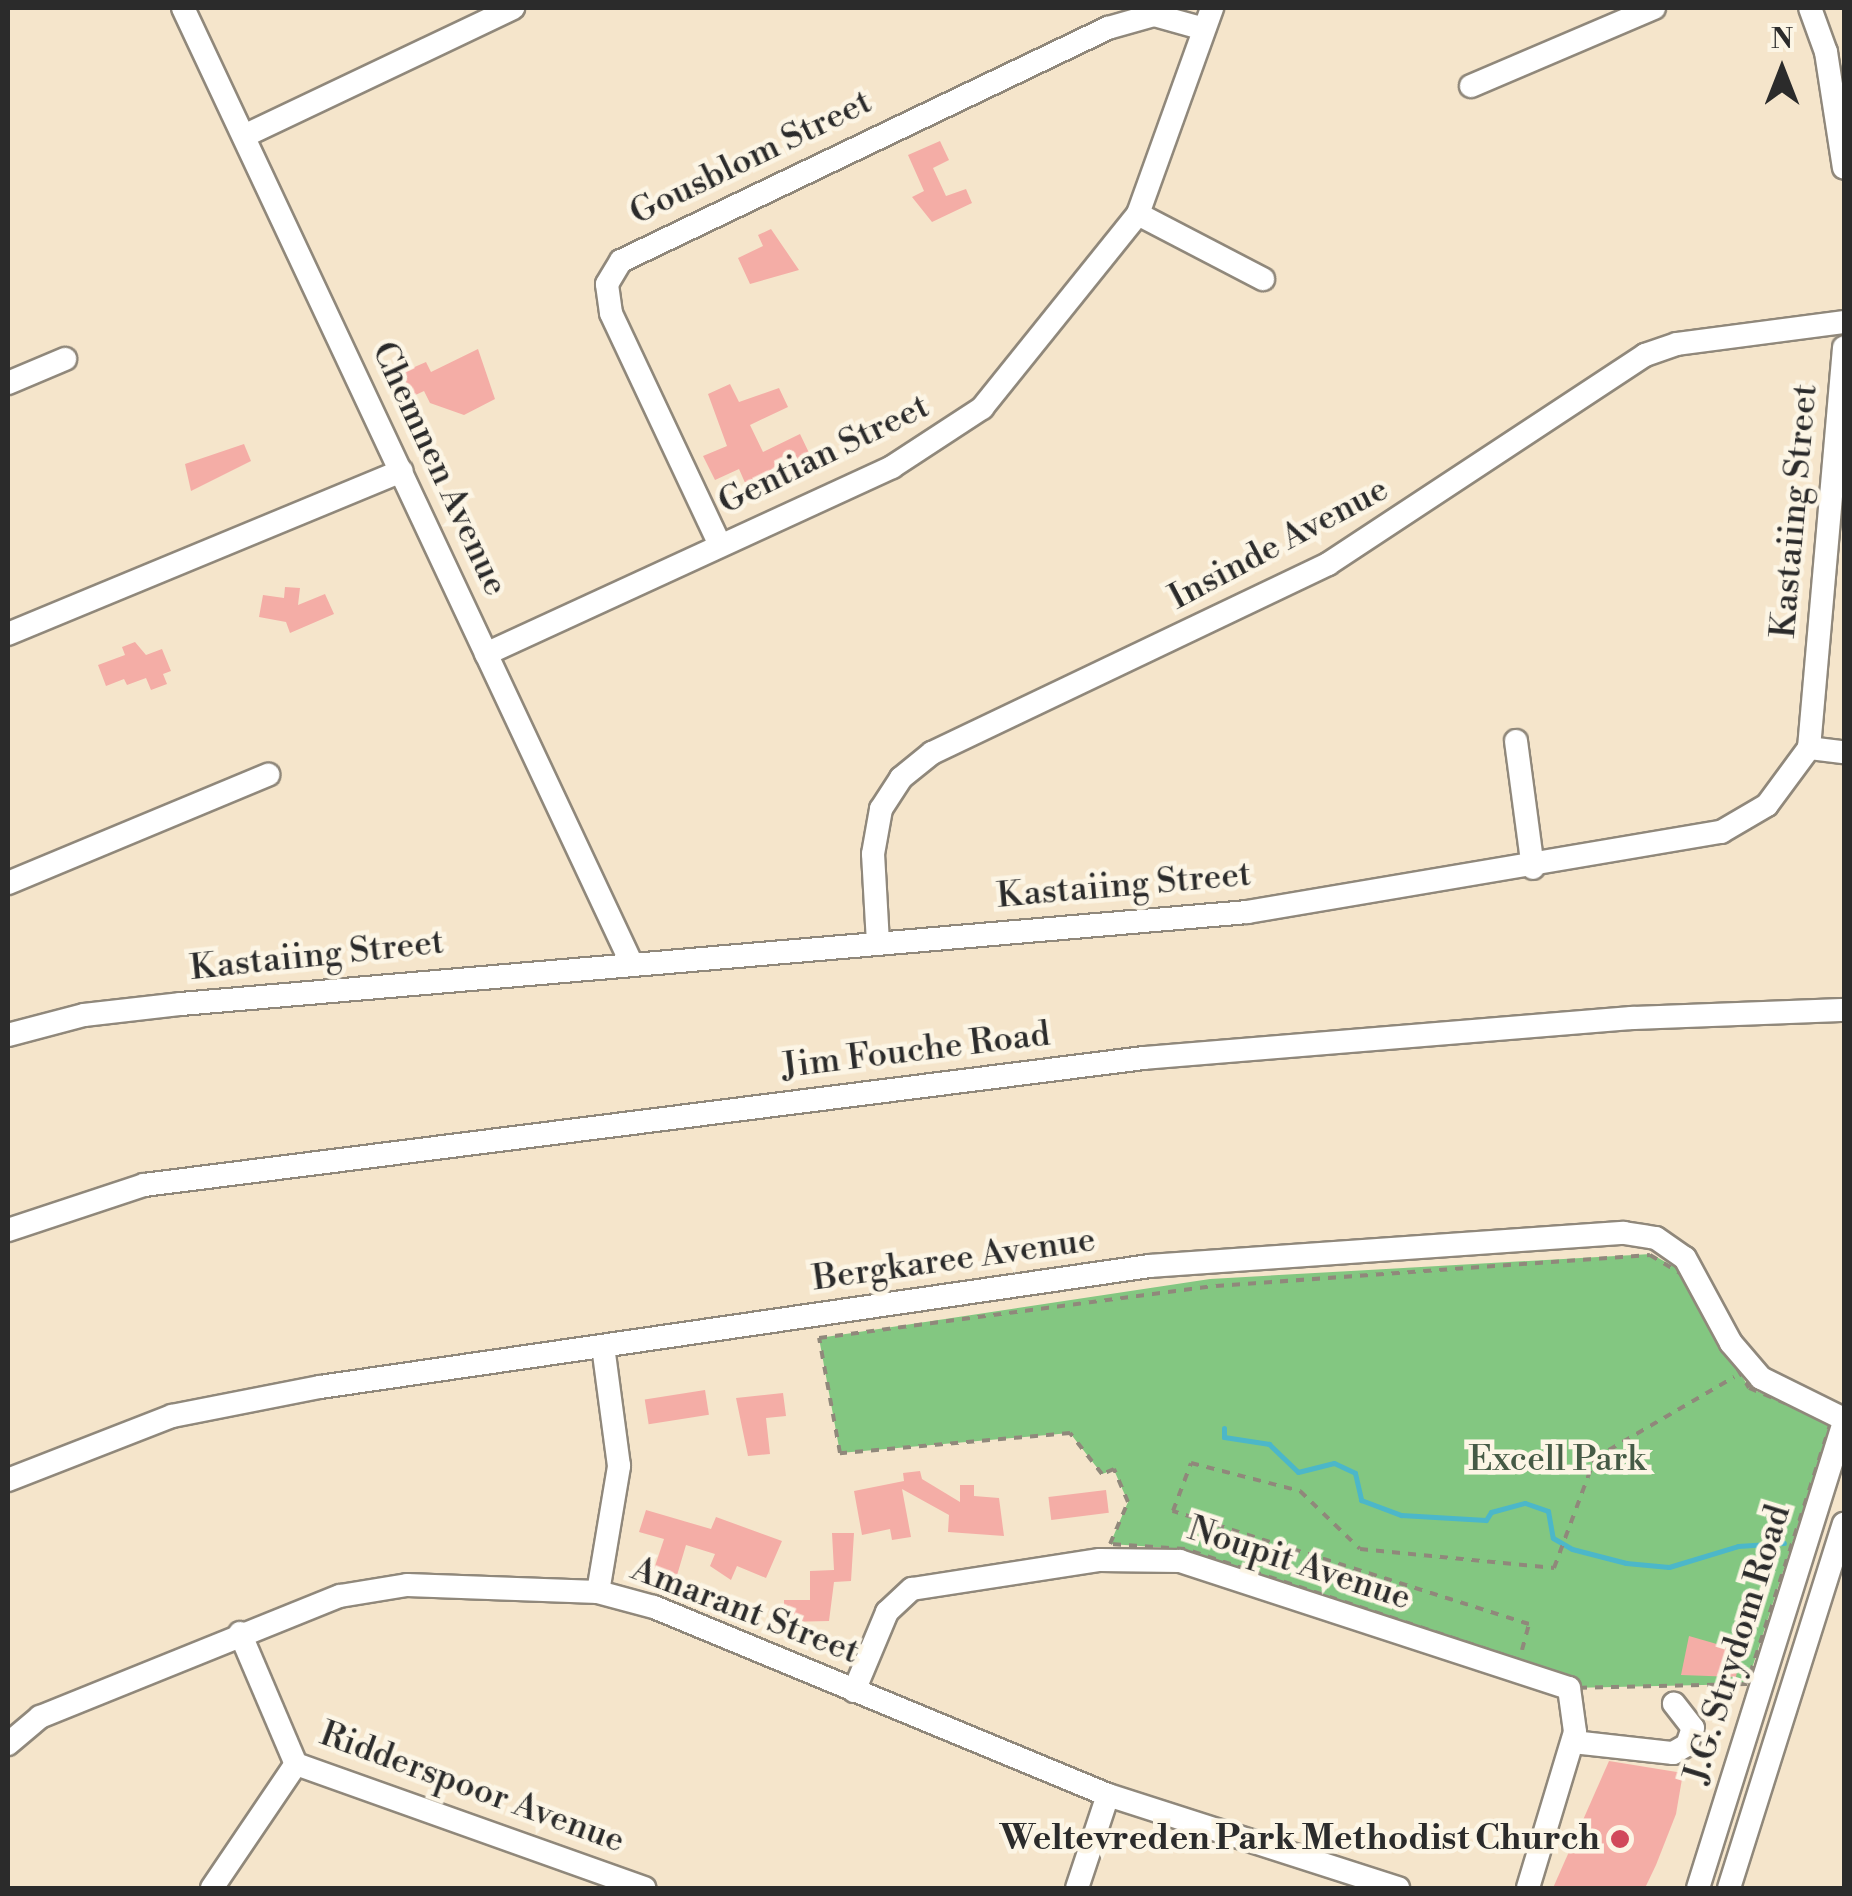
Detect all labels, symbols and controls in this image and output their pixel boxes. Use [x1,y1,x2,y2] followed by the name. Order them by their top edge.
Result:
[1732,20,1832,120] north arrow
[1771,22,1793,57] text: N
[623,81,879,235] street label: Gousblom Street
[362,335,516,603] street label: Chemnen Avenue
[1763,382,1827,640] street label: Kastaiing Street
[712,386,936,524] street label: Gentian Street
[1162,469,1396,619] street label: Insinde Avenue
[995,854,1253,918] street label: Kastaiing Street
[188,922,446,990] street label: Kastaiing Street
[779,1014,1053,1088] street label: Jim Fouche Road
[810,1219,1098,1301] street label: Bergkaree Avenue
[1468,1439,1646,1481] park label: Excell Park
[1676,1500,1800,1788] street label: J.G. Strydom Road
[1182,1508,1416,1620] street label: Noupit Avenue
[625,1548,865,1674] street label: Amarant Street
[314,1713,630,1863] street label: Ridderspoor Avenue
[1000,1818,1600,1860] place label: Weltevreden Park Methodist Church
[1609,1828,1631,1850] marker: Weltevreden Park Methodist Church

